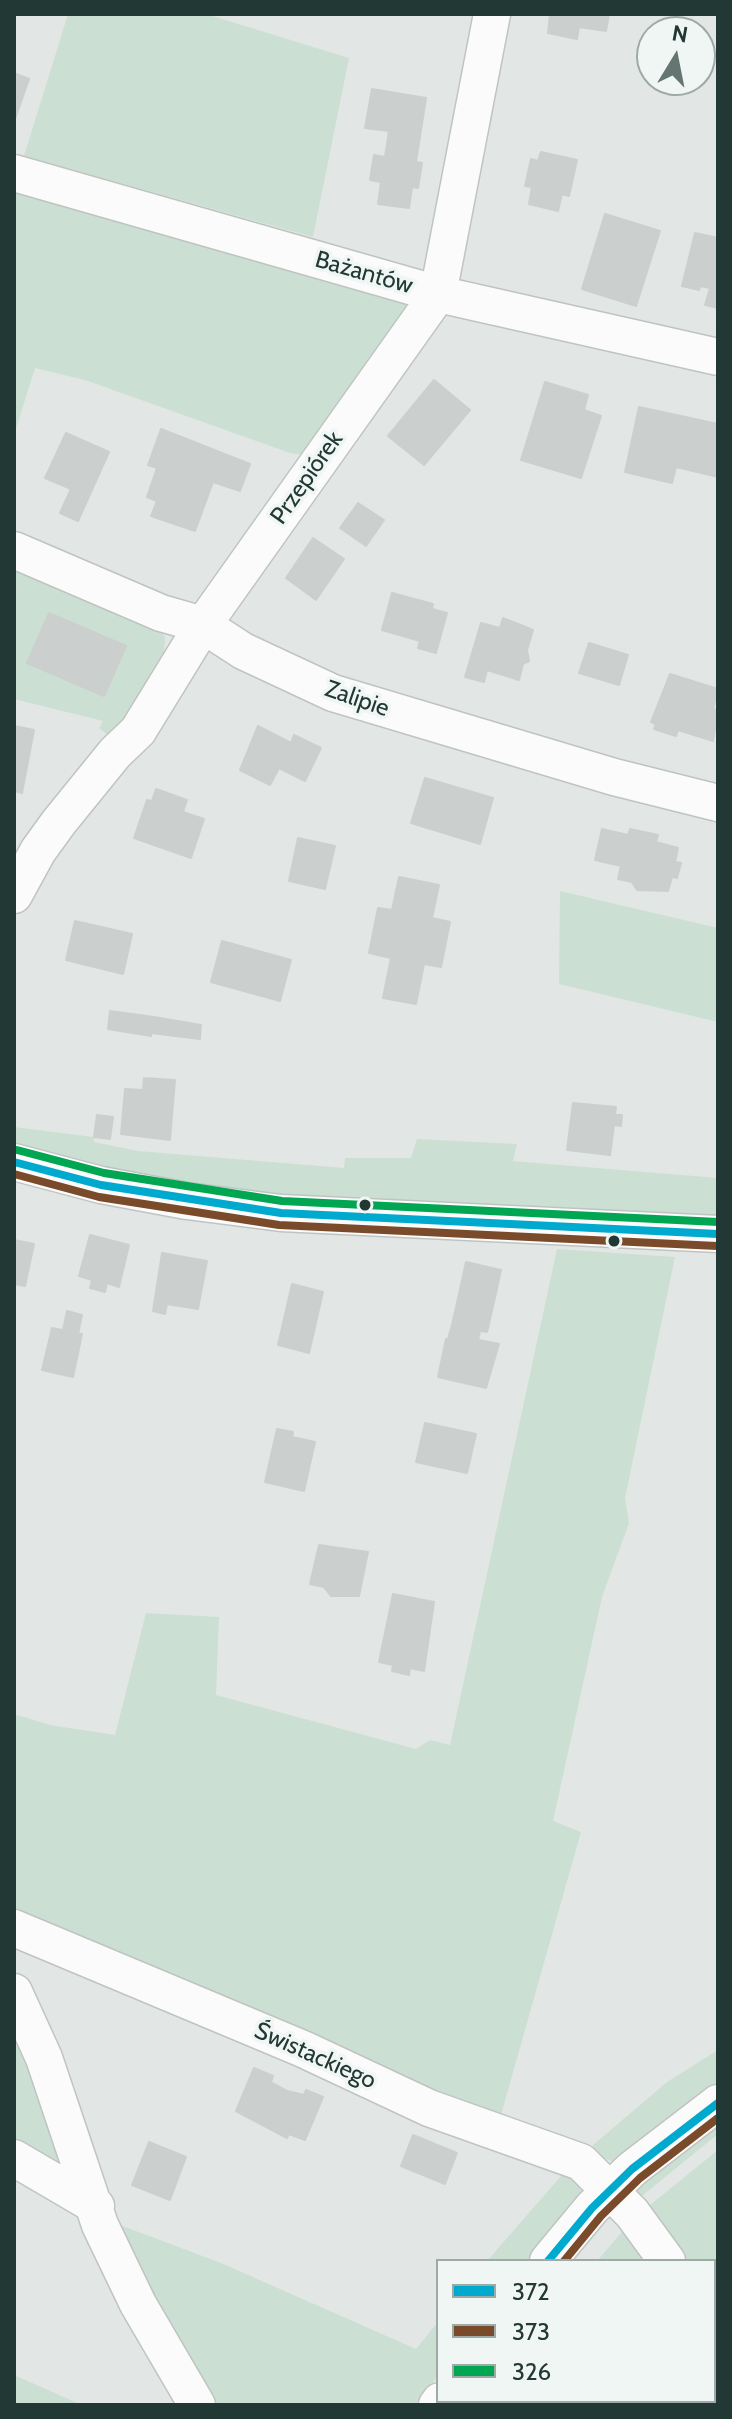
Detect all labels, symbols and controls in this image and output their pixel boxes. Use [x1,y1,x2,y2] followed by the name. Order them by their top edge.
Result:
[636,16,716,96] north arrow
[670,19,690,48] text: N
[312,245,416,301] street label: Bażantów
[265,426,349,530] street label: Przepiórek
[321,675,393,723] street label: Zalipie
[357,1197,373,1213] unlabelled marker
[606,1233,622,1249] unlabelled marker
[250,2016,380,2096] street label: Świstackiego
[436,2259,716,2403] legend
[512,2277,550,2306] text: 372
[512,2317,550,2346] text: 373
[512,2357,551,2386] text: 326

